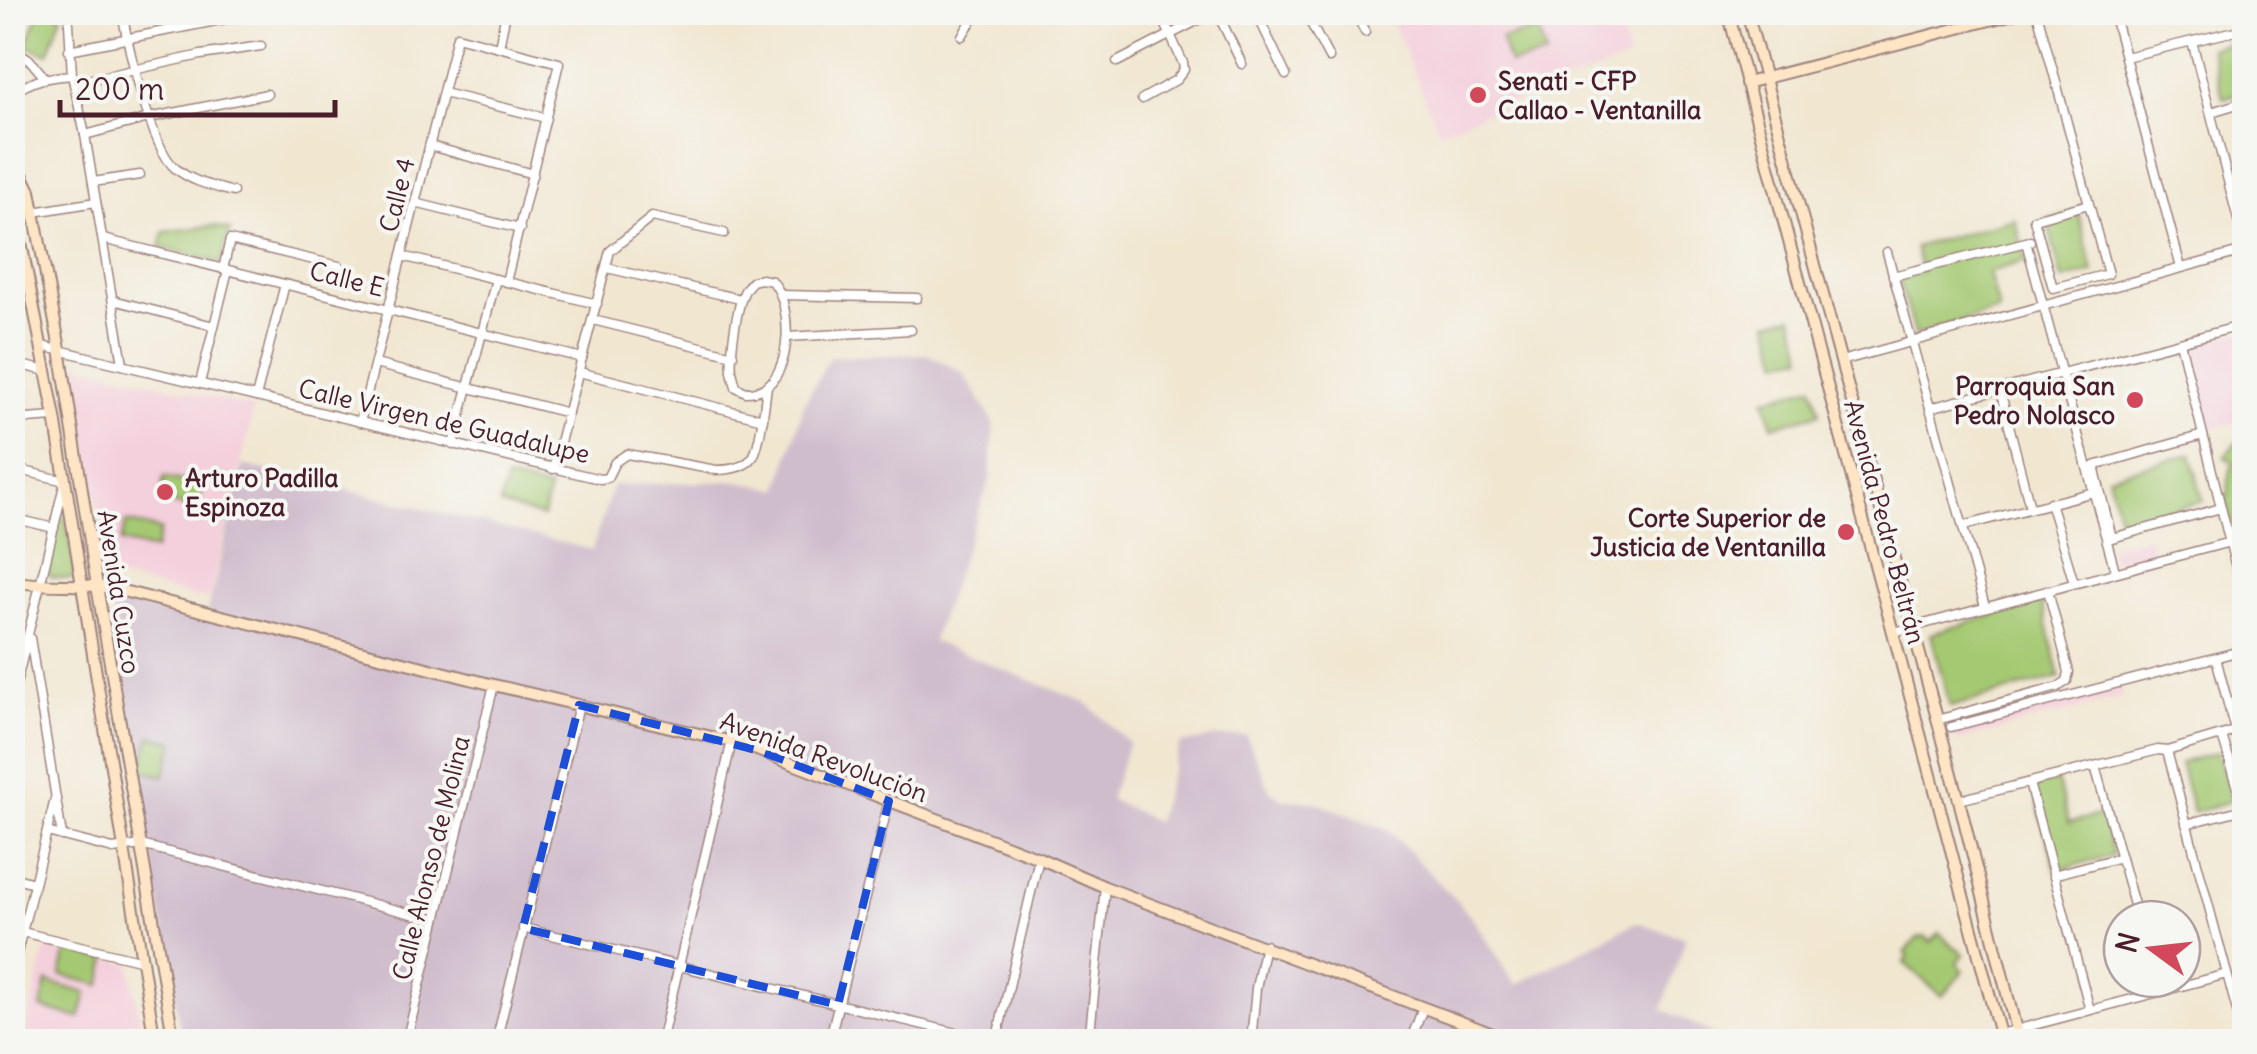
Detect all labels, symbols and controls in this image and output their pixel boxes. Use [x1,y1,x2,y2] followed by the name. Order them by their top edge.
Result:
[60,55,335,117] scale bar
[1498,65,1701,126] place label: Senati - CFP Callao - Ventanilla
[75,70,164,108] text: 200 m
[1467,84,1489,106] marker: Senati - CFP Callao - Ventanilla
[372,154,422,236] street label: Calle 4
[306,254,388,304] street label: Calle E
[1954,370,2116,431] place label: Parroquia San Pedro Nolasco
[295,372,593,470] street label: Calle Virgen de Guadalupe
[2124,389,2146,411] marker: Parroquia San Pedro Nolasco
[1837,396,1933,648] street label: Avenida Pedro Beltrán
[185,462,339,523] place label: Arturo Padilla Espinoza
[154,481,176,503] marker: Arturo Padilla Espinoza
[1590,502,1826,563] place label: Corte Superior de Justicia de Ventanilla
[90,508,148,676] street label: Avenida Cuzco
[1835,521,1857,543] marker: Corte Superior de Justicia de Ventanilla
[716,705,932,809] street label: Avenida Revolución
[385,732,477,984] street label: Calle Alonso de Molina
[2102,899,2202,999] north arrow
[2108,929,2148,957] text: N

